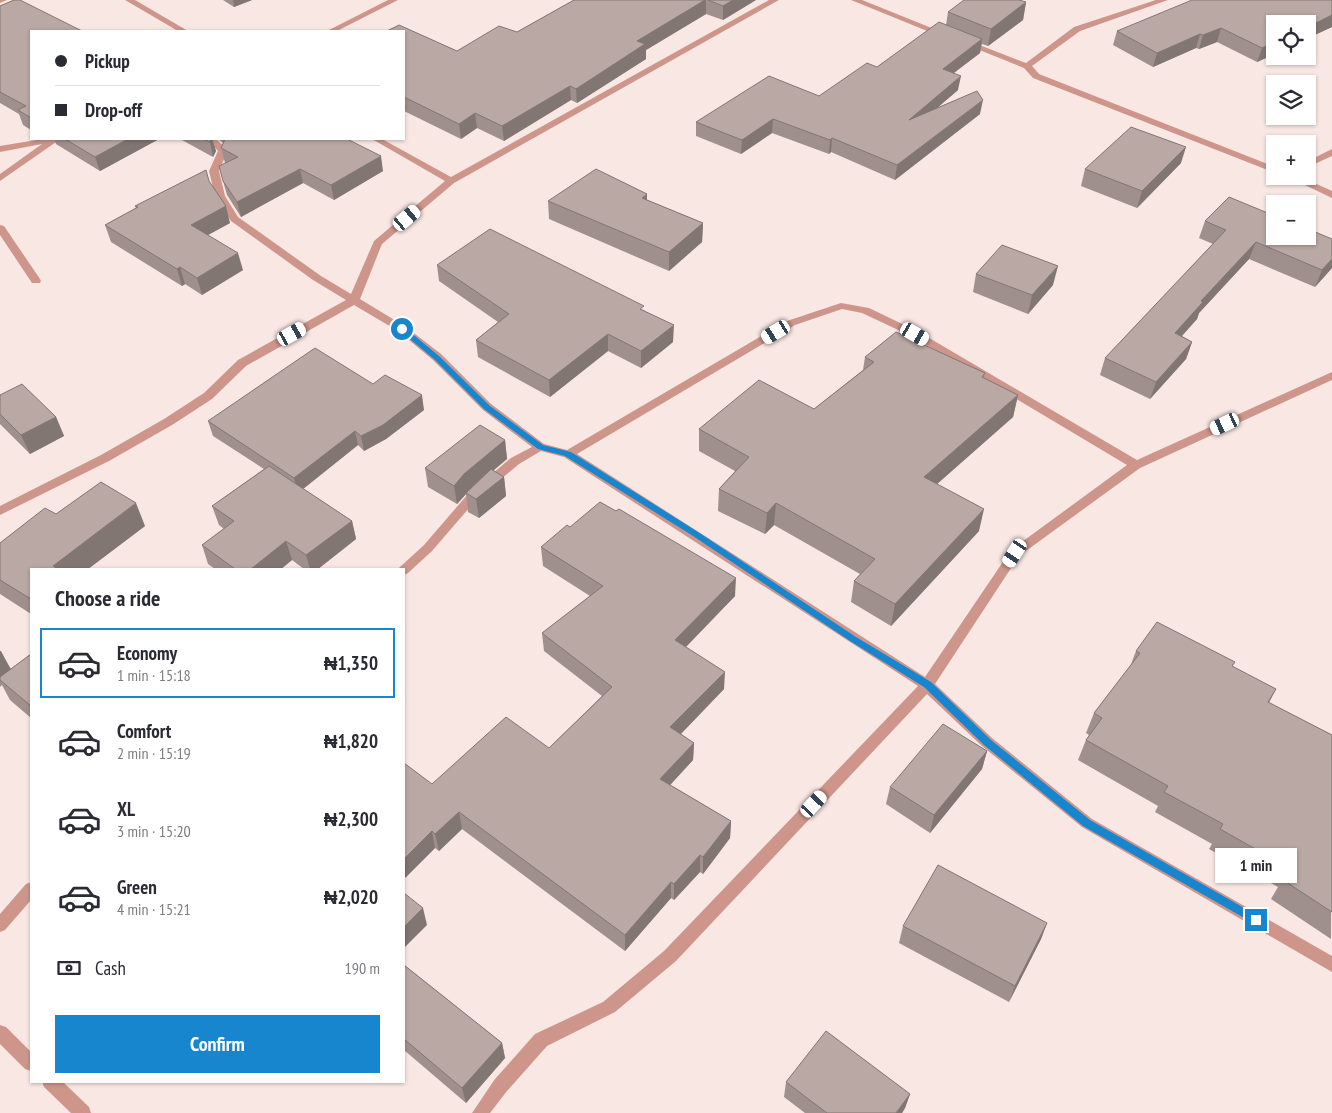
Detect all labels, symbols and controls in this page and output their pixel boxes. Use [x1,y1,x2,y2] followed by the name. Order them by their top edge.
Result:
[1266,15,1316,245] map controls
[1266,15,1316,65] button: locate
[85,49,130,73] text: Pickup
[1266,75,1316,125] button: layers
[85,98,142,122] text: Drop-off
[1266,135,1316,185] button: +
[1266,195,1316,245] button: −
[390,203,423,233] car
[391,318,413,340] route start
[759,318,792,346] car
[275,320,308,348] car
[898,320,931,348] car
[1208,411,1241,437] car
[1000,536,1029,570] car
[55,584,160,612] text: Choose a ride
[57,641,102,686] icon: car
[117,641,177,665] text: Economy
[324,651,378,675] text: ₦1,350
[117,665,191,685] text: 1 min · 15:18
[57,719,102,764] icon: car
[117,719,171,743] text: Comfort
[324,729,378,753] text: ₦1,820
[117,743,191,763] text: 2 min · 15:19
[798,788,829,820] car
[57,797,102,842] icon: car
[117,797,135,821] text: XL
[324,807,378,831] text: ₦2,300
[117,821,191,841] text: 3 min · 15:20
[1215,848,1297,882] callout: 1 min
[1240,855,1272,875] text: 1 min
[57,875,102,920] icon: car
[117,875,157,899] text: Green
[324,885,378,909] text: ₦2,020
[117,899,191,919] text: 4 min · 15:21
[1245,909,1267,931] route end
[55,954,83,982] icon: cash
[95,956,126,980] text: Cash
[345,958,380,978] text: 190 m
[55,1015,380,1073] button: Confirm

